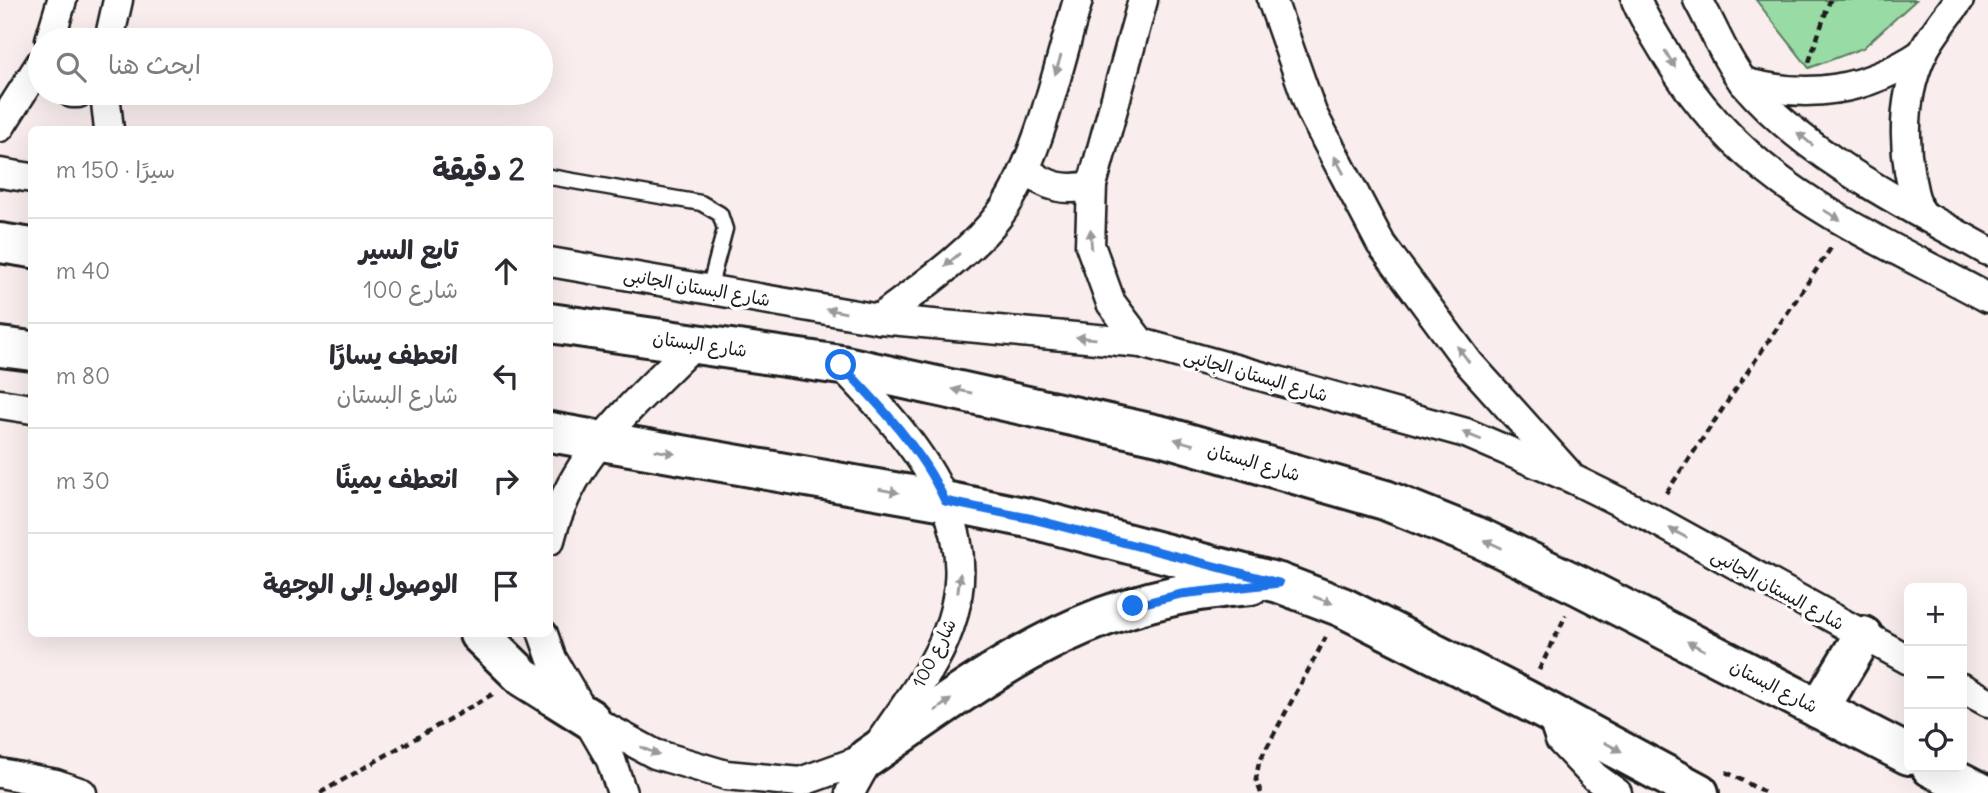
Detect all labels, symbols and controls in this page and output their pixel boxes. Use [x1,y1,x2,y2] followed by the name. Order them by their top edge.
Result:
[28,28,553,105] search box
[52,48,90,86] icon: search
[108,48,201,81] text: ابحث هنا
[1663,50,1676,69] one-way arrow
[1053,55,1063,76] one-way arrow
[1796,132,1813,147] one-way arrow
[432,150,525,188] text: 2 دقيقة
[56,155,175,184] text: سيرًا · 150 m
[1333,155,1345,174] one-way arrow
[1822,208,1841,221] one-way arrow
[1085,228,1096,250] one-way arrow
[359,233,458,266] text: تابع السير
[487,252,525,290] icon: ahead
[943,252,961,268] one-way arrow
[56,256,110,285] text: 40 m
[622,263,772,312] street label: شارع البستان الجانبى
[363,275,458,304] text: شارع 100
[825,305,847,316] one-way arrow
[651,326,749,363] street label: شارع البستان
[1075,332,1097,343] one-way arrow
[329,338,458,371] text: انعطف يسارًا
[1181,343,1331,407] street label: شارع البستان الجانبى
[1456,346,1471,364] one-way arrow
[825,349,856,380] route start
[487,357,525,395] icon: left
[56,361,110,390] text: 80 m
[337,380,458,409] text: شارع البستان
[951,385,973,396] one-way arrow
[1462,430,1483,441] one-way arrow
[1173,436,1195,447] one-way arrow
[1205,438,1303,487] street label: شارع البستان
[654,446,676,457] one-way arrow
[336,462,458,495] text: انعطف يمينًا
[487,462,525,500] icon: right
[56,466,110,495] text: 30 m
[878,486,900,497] one-way arrow
[1668,527,1688,539] one-way arrow
[1482,538,1503,549] one-way arrow
[1707,543,1849,636] street label: شارع البستان الجانبى
[263,567,458,600] text: الوصول إلى الوجهة
[487,567,525,605] icon: arrive
[953,571,964,593] one-way arrow
[1904,583,1967,772] map controls
[1904,583,1967,646] button: +
[1117,590,1148,621] route end
[1313,594,1334,605] one-way arrow
[907,615,962,692] street label: شارع 100
[1686,640,1706,651] one-way arrow
[1904,646,1967,709] button: −
[1726,654,1822,719] street label: شارع البستان
[934,698,952,712] one-way arrow
[1904,709,1967,772] button: locate
[1604,741,1623,753] one-way arrow
[639,746,660,757] one-way arrow

